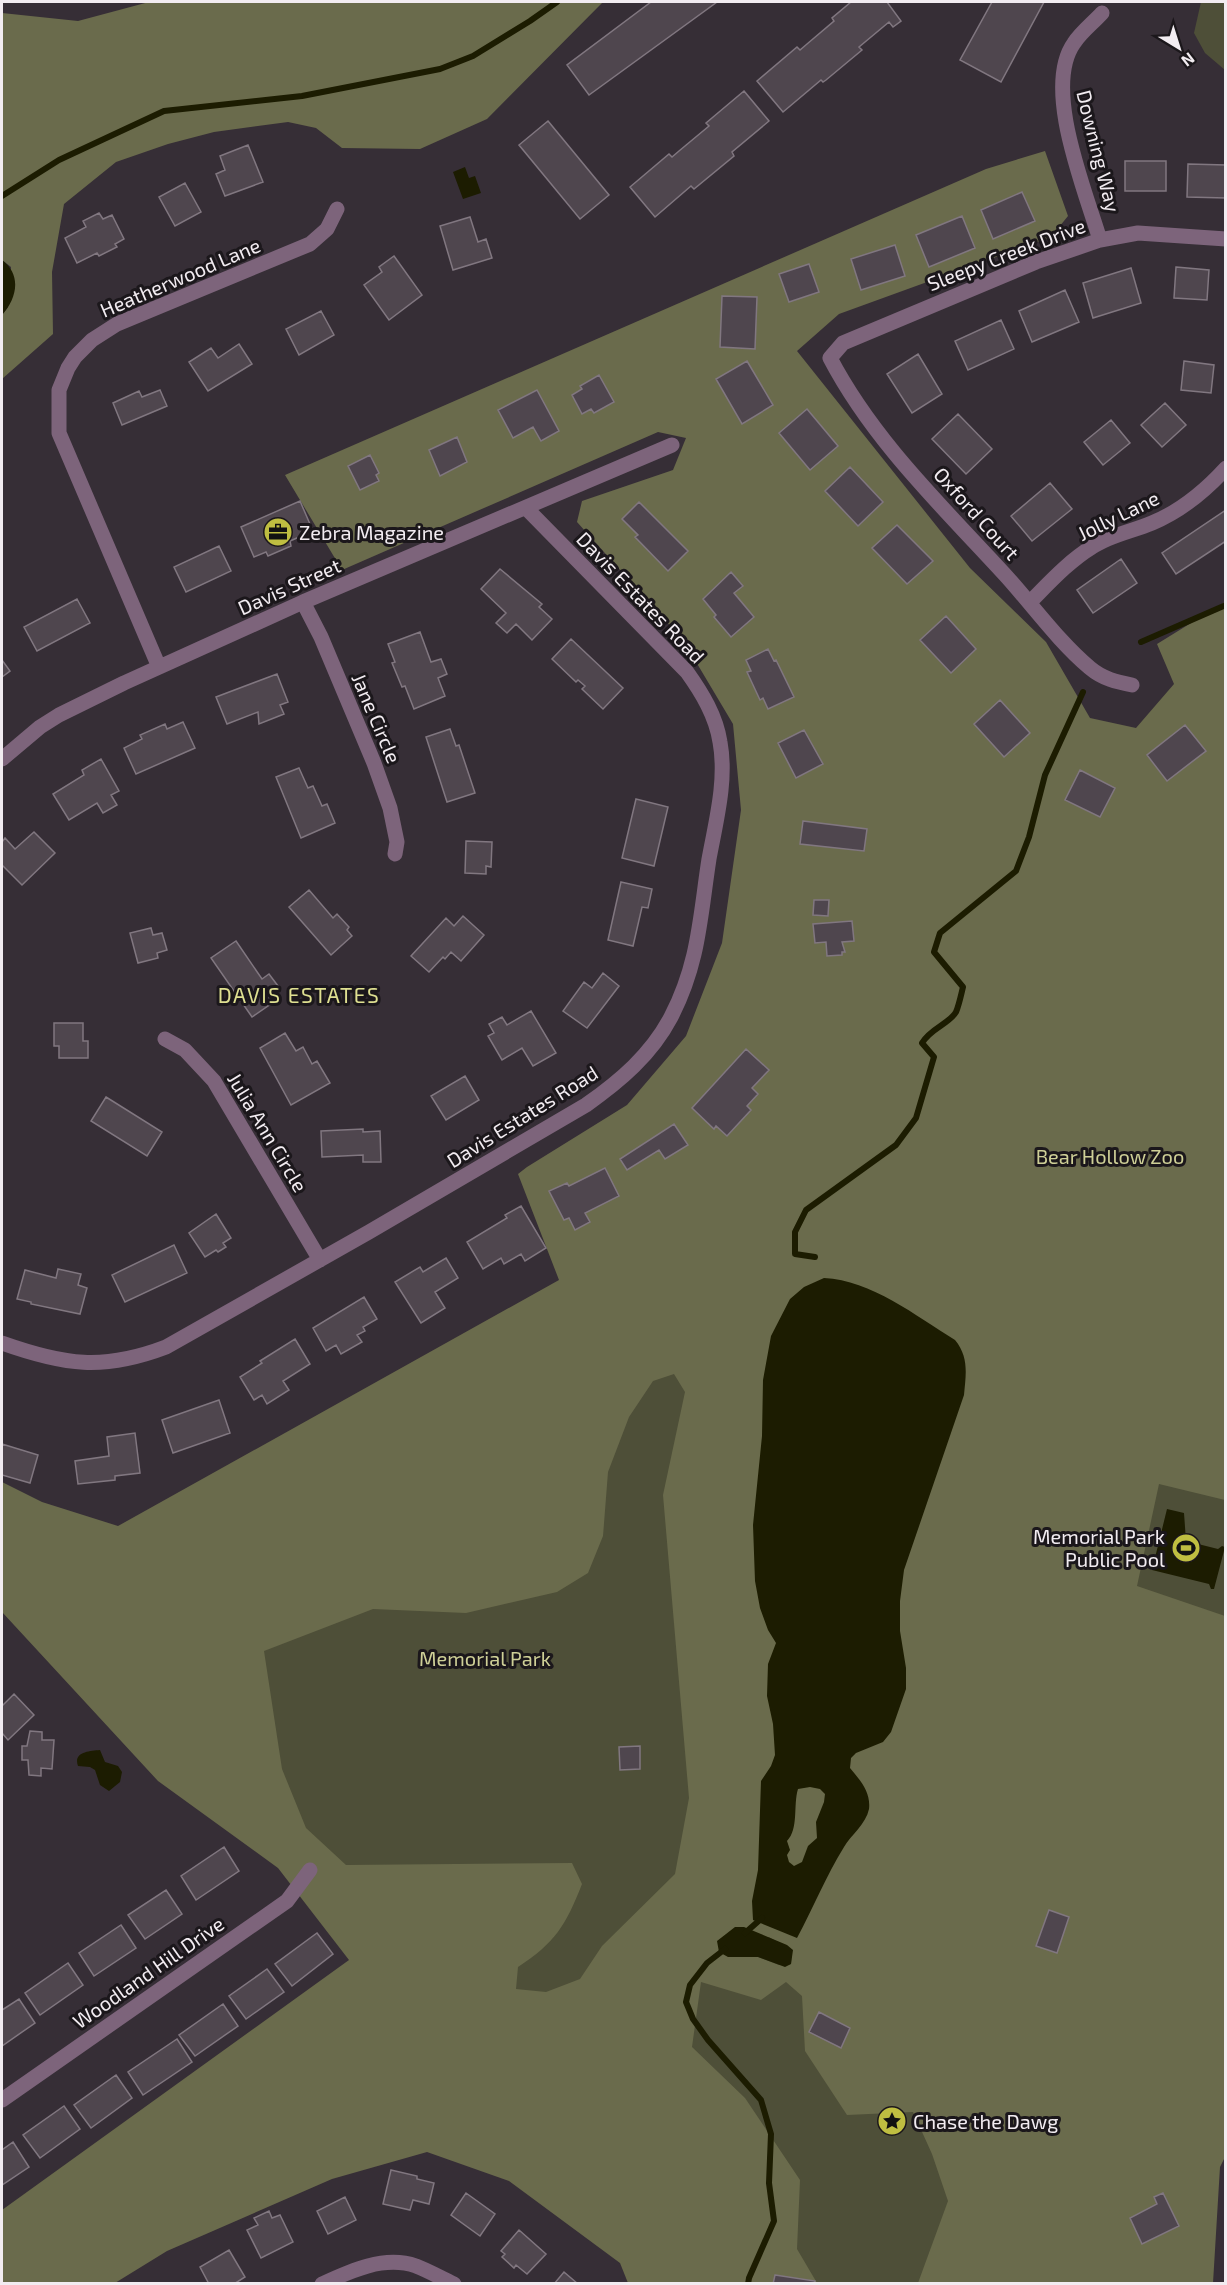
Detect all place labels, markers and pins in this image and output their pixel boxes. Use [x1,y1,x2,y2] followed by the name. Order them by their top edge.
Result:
[262,516,294,548] office icon: Zebra Magazine
[299,520,444,544] place label: Zebra Magazine
[1033,1524,1165,1571] place label: Memorial Park Public Pool
[1170,1532,1202,1564] sports icon: Memorial Park Public Pool
[876,2105,908,2137] place icon: Chase the Dawg
[913,2109,1058,2133] place label: Chase the Dawg

